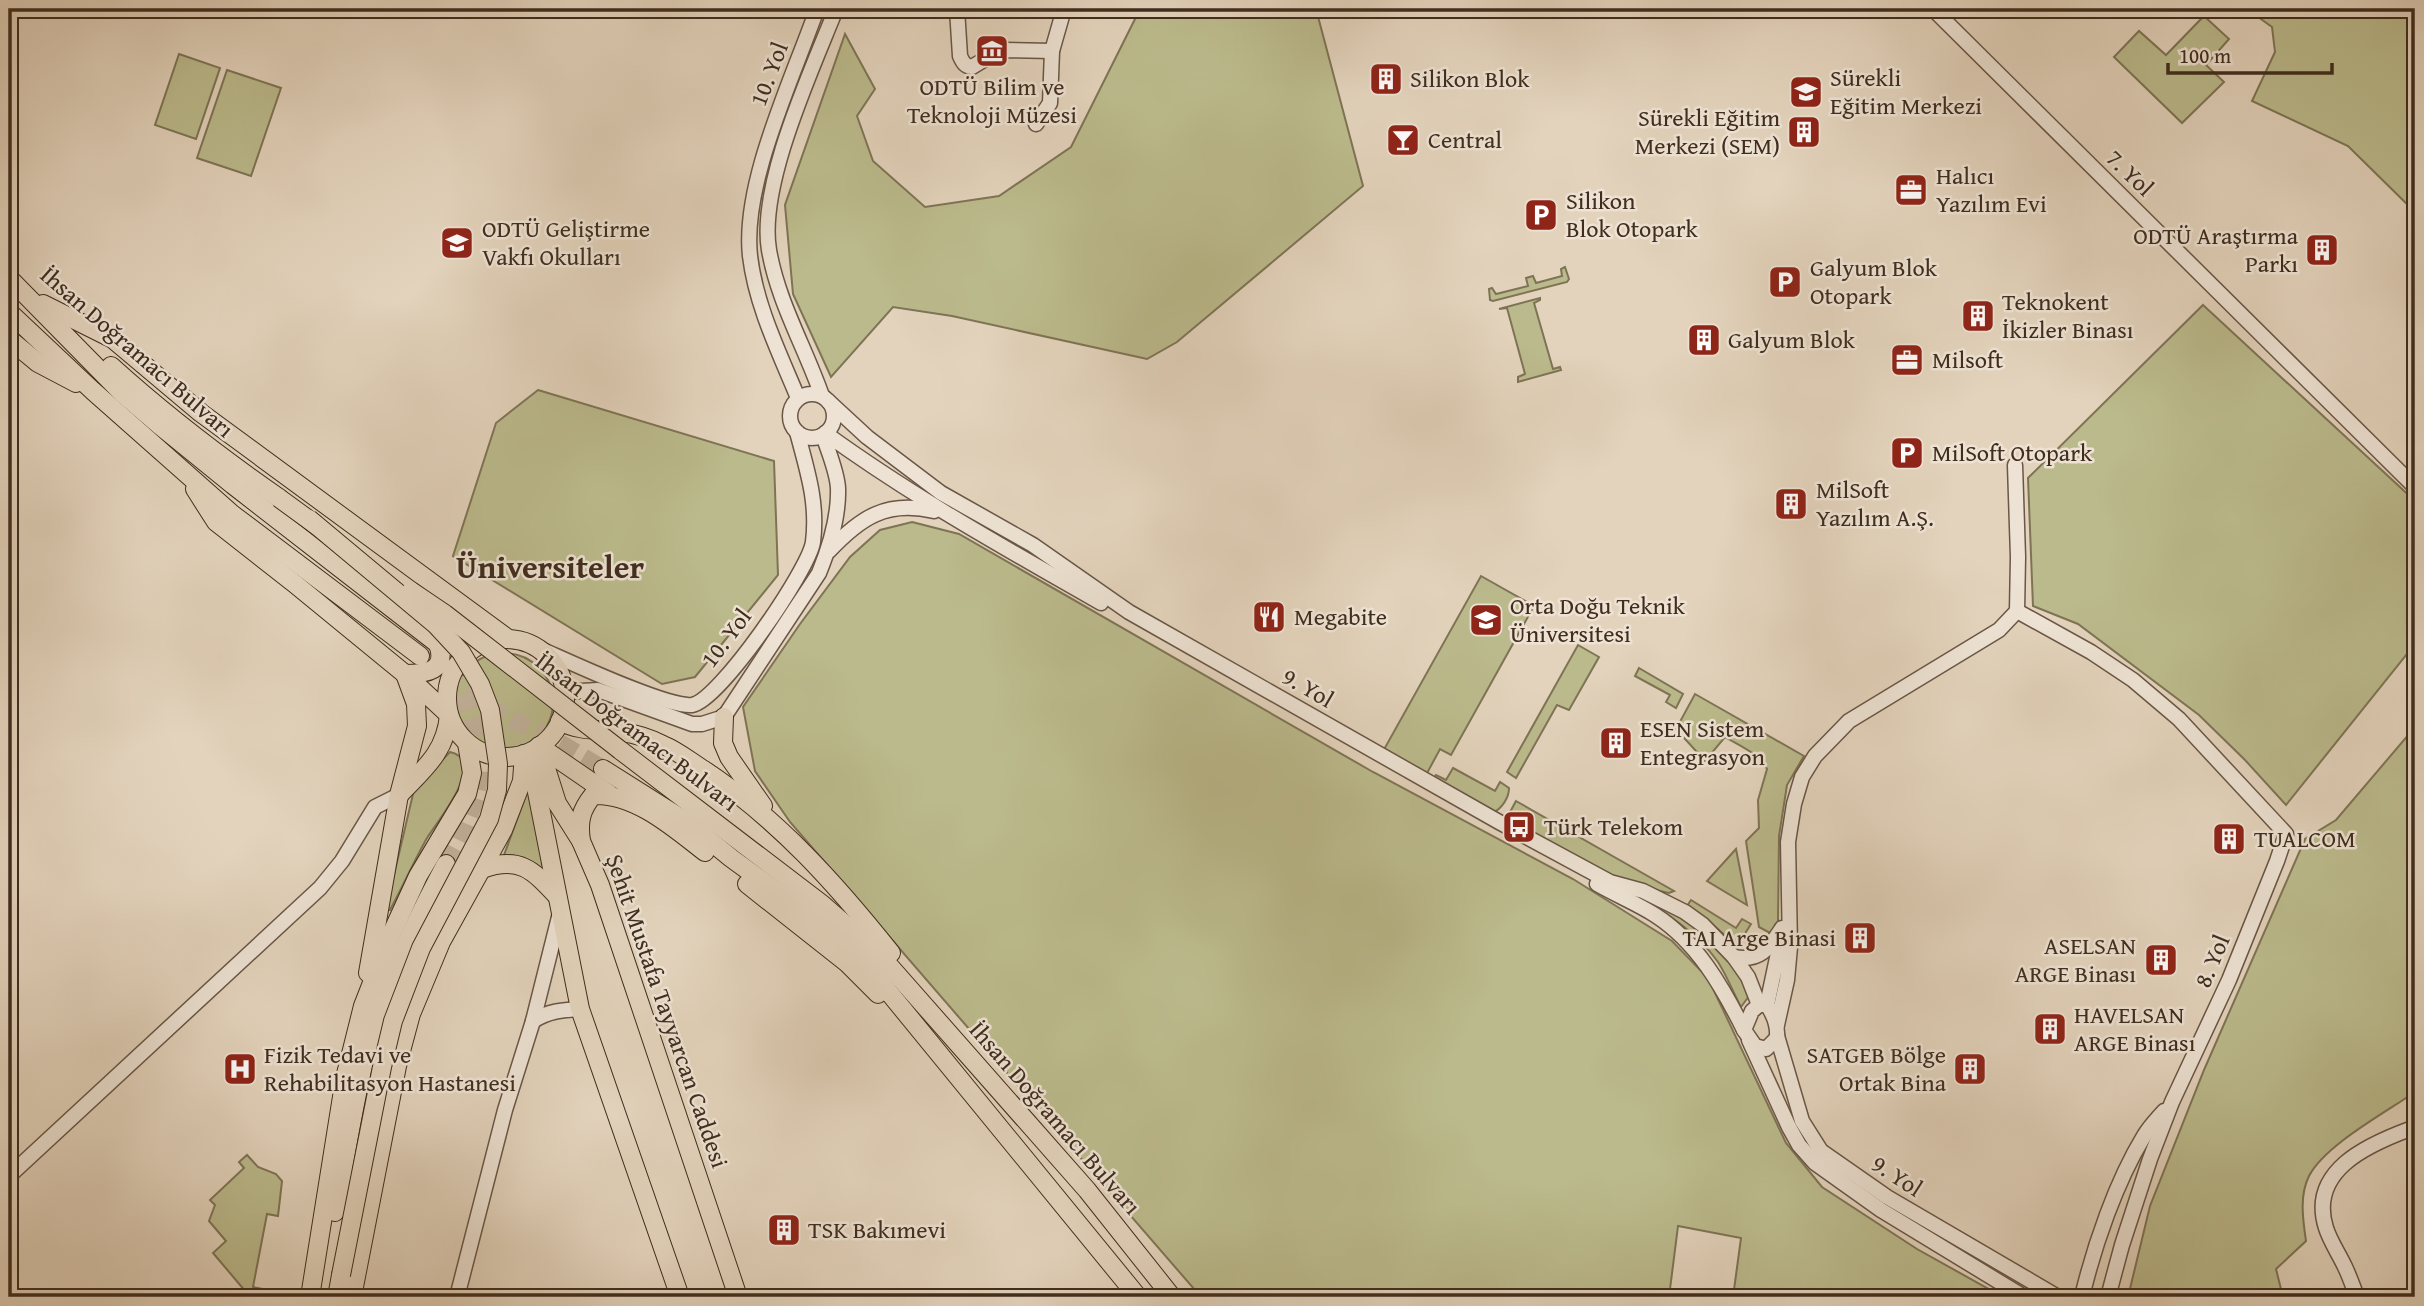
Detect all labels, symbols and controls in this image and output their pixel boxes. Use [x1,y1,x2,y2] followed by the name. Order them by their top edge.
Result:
[973,32,1011,70] museum icon: ODTÜ Bilim ve Teknoloji Müzesi
[2168,32,2333,76] scale bar
[740,36,797,111] street label: 10. Yol
[2179,40,2231,71] text: 100 m
[1367,60,1405,98] building icon: Silikon Blok
[1830,60,1982,123] place label: Sürekli Eğitim Merkezi
[1410,61,1530,96] place label: Silikon Blok
[907,69,1077,132] place label: ODTÜ Bilim ve Teknoloji Müzesi
[1787,73,1825,111] school or university icon: Sürekli Eğitim Merkezi
[1635,100,1780,163] place label: Sürekli Eğitim Merkezi (SEM)
[1785,113,1823,151] building icon: Sürekli Eğitim Merkezi (SEM)
[1384,121,1422,159] bar icon: Central
[1428,122,1502,157] place label: Central
[2099,141,2162,204] street label: 7. Yol
[1936,158,2047,221] place label: Halıcı Yazılım Evi
[1892,171,1930,209] office icon: Halıcı Yazılım Evi
[1566,183,1699,246] place label: Silikon Blok Otopark
[1522,196,1560,234] parking icon: Silikon Blok Otopark
[482,211,650,274] place label: ODTÜ Geliştirme Vakfı Okulları
[2133,218,2299,281] place label: ODTÜ Araştırma Parkı
[438,224,476,262] school or university icon: ODTÜ Geliştirme Vakfı Okulları
[2303,231,2341,269] building icon: ODTÜ Araştırma Parkı
[1810,250,1938,313] place label: Galyum Blok Otopark
[33,258,242,446] street label: İhsan Doğramacı Bulvarı
[1766,263,1804,301] parking icon: Galyum Blok Otopark
[2002,284,2134,347] place label: Teknokent İkizler Binası
[1959,297,1997,335] building icon: Teknokent İkizler Binası
[1685,321,1723,359] building icon: Galyum Blok
[1728,322,1856,357] place label: Galyum Blok
[1888,341,1926,379] office icon: Milsoft
[1932,342,2004,377] place label: Milsoft
[1888,434,1926,472] parking icon: MilSoft Otopark
[1932,435,2093,470] place label: MilSoft Otopark
[1816,472,1934,535] place label: MilSoft Yazılım A.Ş.
[1772,485,1810,523] building icon: MilSoft Yazılım A.Ş.
[456,543,644,590] district label: Üniversiteler
[1510,588,1686,651] place label: Orta Doğu Teknik Üniversitesi
[1250,598,1288,636] restaurant icon: Megabite
[1294,599,1387,634] place label: Megabite
[692,601,760,675] street label: 10. Yol
[1467,601,1505,639] school or university icon: Orta Doğu Teknik Üniversitesi
[528,643,747,820] street label: İhsan Doğramacı Bulvarı
[1276,659,1341,717] street label: 9. Yol
[1640,711,1766,774] place label: ESEN Sistem Entegrasyon
[1597,724,1635,762] building icon: ESEN Sistem Entegrasyon
[1500,808,1538,846] bus stop icon: Türk Telekom
[1544,809,1684,844] place label: Türk Telekom
[2210,820,2248,858] building icon: TUALCOM
[2254,821,2356,856] place label: TUALCOM
[597,849,738,1173] street label: Şehit Mustafa Tayyarcan Caddesi
[1841,919,1879,957] building icon: TAI Arge Binasi
[1682,920,1836,955] place label: TAI Arge Binasi
[2015,928,2136,991] place label: ASELSAN ARGE Binası
[2185,929,2238,993] street label: 8. Yol
[2142,941,2180,979] building icon: ASELSAN ARGE Binası
[2074,997,2196,1060] place label: HAVELSAN ARGE Binası
[2031,1010,2069,1048] building icon: HAVELSAN ARGE Binası
[961,1013,1150,1222] street label: İhsan Doğramacı Bulvarı
[264,1037,516,1100] place label: Fizik Tedavi ve Rehabilitasyon Hastanesi
[1806,1037,1947,1100] place label: SATGEB Bölge Ortak Bina
[221,1050,259,1088] hospital icon: Fizik Tedavi ve Rehabilitasyon Hastanesi
[1951,1050,1989,1088] building icon: SATGEB Bölge Ortak Bina
[1865,1146,1930,1205] street label: 9. Yol
[765,1211,803,1249] building icon: TSK Bakımevi
[808,1212,946,1247] place label: TSK Bakımevi

